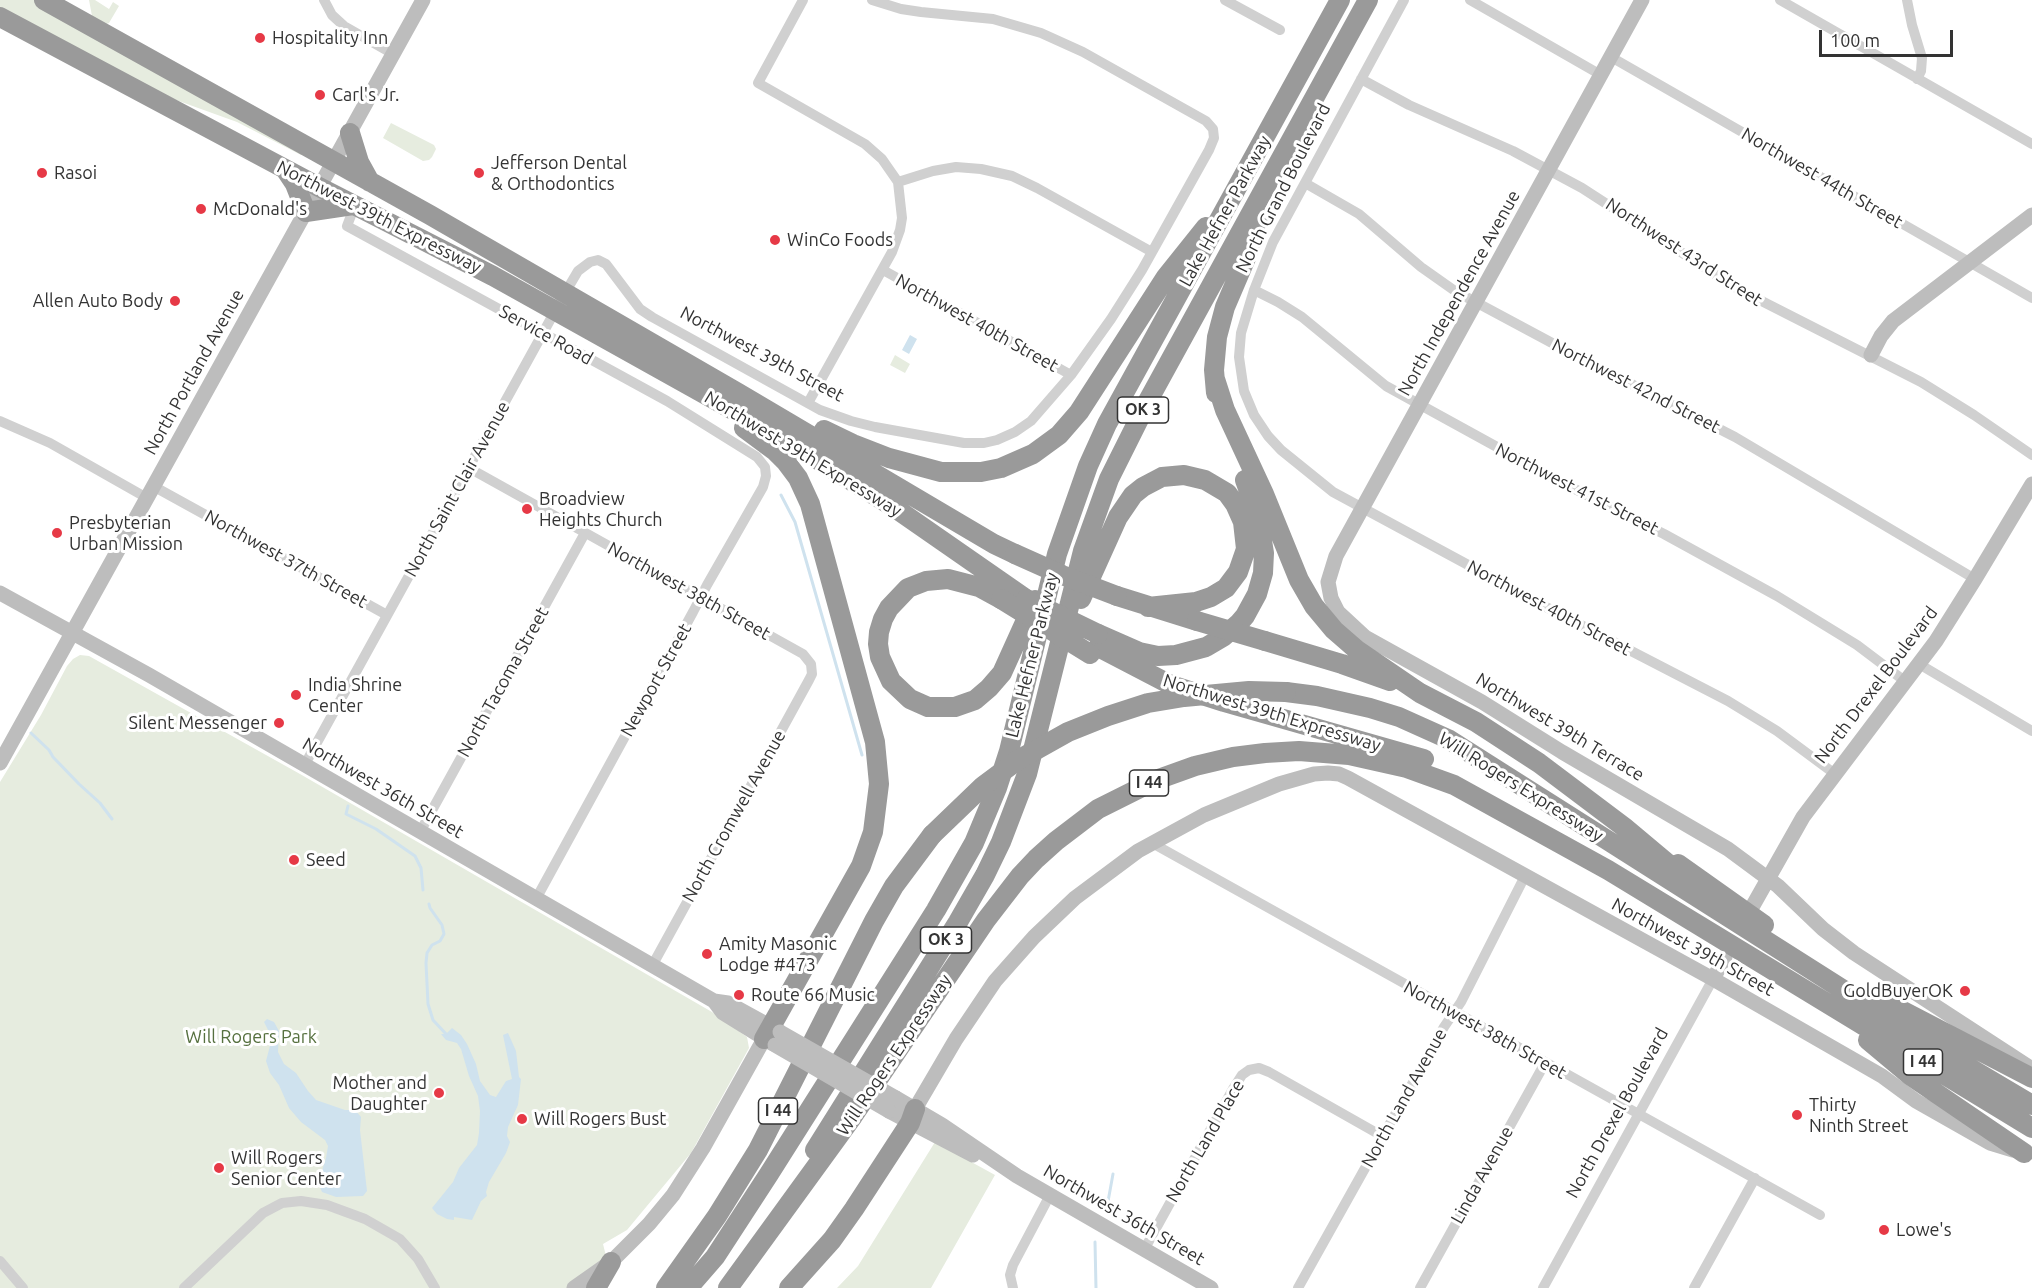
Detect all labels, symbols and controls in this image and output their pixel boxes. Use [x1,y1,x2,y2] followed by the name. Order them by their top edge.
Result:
[1822,18,1956,56] scale bar
[272,27,388,49] place label: Hospitality Inn
[1830,30,1880,50] text: 100 m
[253,31,267,45] marker: Hospitality Inn
[332,84,399,106] place label: Carl's Jr.
[313,88,327,102] marker: Carl's Jr.
[1231,100,1335,276] street label: North Grand Boulevard
[1738,123,1906,233] street label: Northwest 44th Street
[1174,132,1276,290] street label: Lake Hefner Parkway
[491,152,627,195] place label: Jefferson Dental & Orthodontics
[273,156,485,278] street label: Northwest 39th Expressway
[54,162,97,184] place label: Rasoi
[35,166,49,180] marker: Rasoi
[472,166,486,180] marker: Jefferson Dental & Orthodontics
[1393,187,1525,399] street label: North Independence Avenue
[1602,193,1766,311] street label: Northwest 43rd Street
[213,198,307,220] place label: McDonald's
[194,202,208,216] marker: McDonald's
[787,229,893,251] place label: WinCo Foods
[768,233,782,247] marker: WinCo Foods
[892,269,1062,377] street label: Northwest 40th Street
[139,285,249,459] street label: North Portland Avenue
[33,290,163,312] place label: Allen Auto Body
[168,294,182,308] marker: Allen Auto Body
[495,300,597,370] street label: Service Road
[676,302,848,406] street label: Northwest 39th Street
[1548,334,1724,438] street label: Northwest 42nd Street
[700,386,906,522] street label: Northwest 39th Expressway
[1118,397,1168,423] road number: OK 3
[400,398,514,580] street label: North Saint Clair Avenue
[1492,439,1662,539] street label: Northwest 41st Street
[539,488,663,530] place label: Broadview Heights Church
[520,502,534,516] marker: Broadview Heights Church
[201,505,371,613] street label: Northwest 37th Street
[69,512,183,554] place label: Presbyterian Urban Mission
[50,526,64,540] marker: Presbyterian Urban Mission
[604,537,774,645] street label: Northwest 38th Street
[1463,556,1635,660] street label: Northwest 40th Street
[1001,570,1063,740] street label: Lake Hefner Parkway
[1810,602,1942,768] street label: North Drexel Boulevard
[453,603,553,761] street label: North Tacoma Street
[616,620,696,740] street label: Newport Street
[1472,668,1648,786] street label: Northwest 39th Terrace
[1161,670,1383,756] street label: Northwest 39th Expressway
[308,674,402,716] place label: India Shrine Center
[289,688,303,702] marker: India Shrine Center
[129,712,267,734] place label: Silent Messenger
[272,716,286,730] marker: Silent Messenger
[678,726,790,906] street label: North Cromwell Avenue
[1435,728,1607,846] street label: Will Rogers Expressway
[299,733,467,843] street label: Northwest 36th Street
[1130,770,1168,796] road number: I 44
[306,849,346,871] place label: Seed
[287,853,301,867] marker: Seed
[1608,893,1778,1001] street label: Northwest 39th Street
[920,927,972,953] road number: OK 3
[719,933,837,976] place label: Amity Masonic Lodge #473
[700,947,714,961] marker: Amity Masonic Lodge #473
[832,970,956,1140] street label: Will Rogers Expressway
[1400,976,1570,1084] street label: Northwest 38th Street
[1843,980,1953,1002] place label: GoldBuyerOK
[751,984,875,1006] place label: Route 66 Music
[1958,984,1972,998] marker: GoldBuyerOK
[732,988,746,1002] marker: Route 66 Music
[1561,1024,1673,1202] street label: North Drexel Boulevard
[1357,1025,1451,1171] street label: North Land Avenue
[185,1026,317,1048] park label: Will Rogers Park
[1904,1049,1942,1075] road number: I 44
[333,1072,427,1114] place label: Mother and Daughter
[1161,1076,1249,1206] street label: North Land Place
[432,1086,446,1100] marker: Mother and Daughter
[1809,1094,1908,1136] place label: Thirty Ninth Street
[758,1098,798,1124] road number: I 44
[534,1108,666,1130] place label: Will Rogers Bust
[1790,1108,1804,1122] marker: Thirty Ninth Street
[515,1112,529,1126] marker: Will Rogers Bust
[1446,1122,1518,1228] street label: Linda Avenue
[231,1147,342,1190] place label: Will Rogers Senior Center
[1040,1160,1208,1270] street label: Northwest 36th Street
[212,1161,226,1175] marker: Will Rogers Senior Center
[1896,1219,1951,1241] place label: Lowe's
[1877,1223,1891,1237] marker: Lowe's

